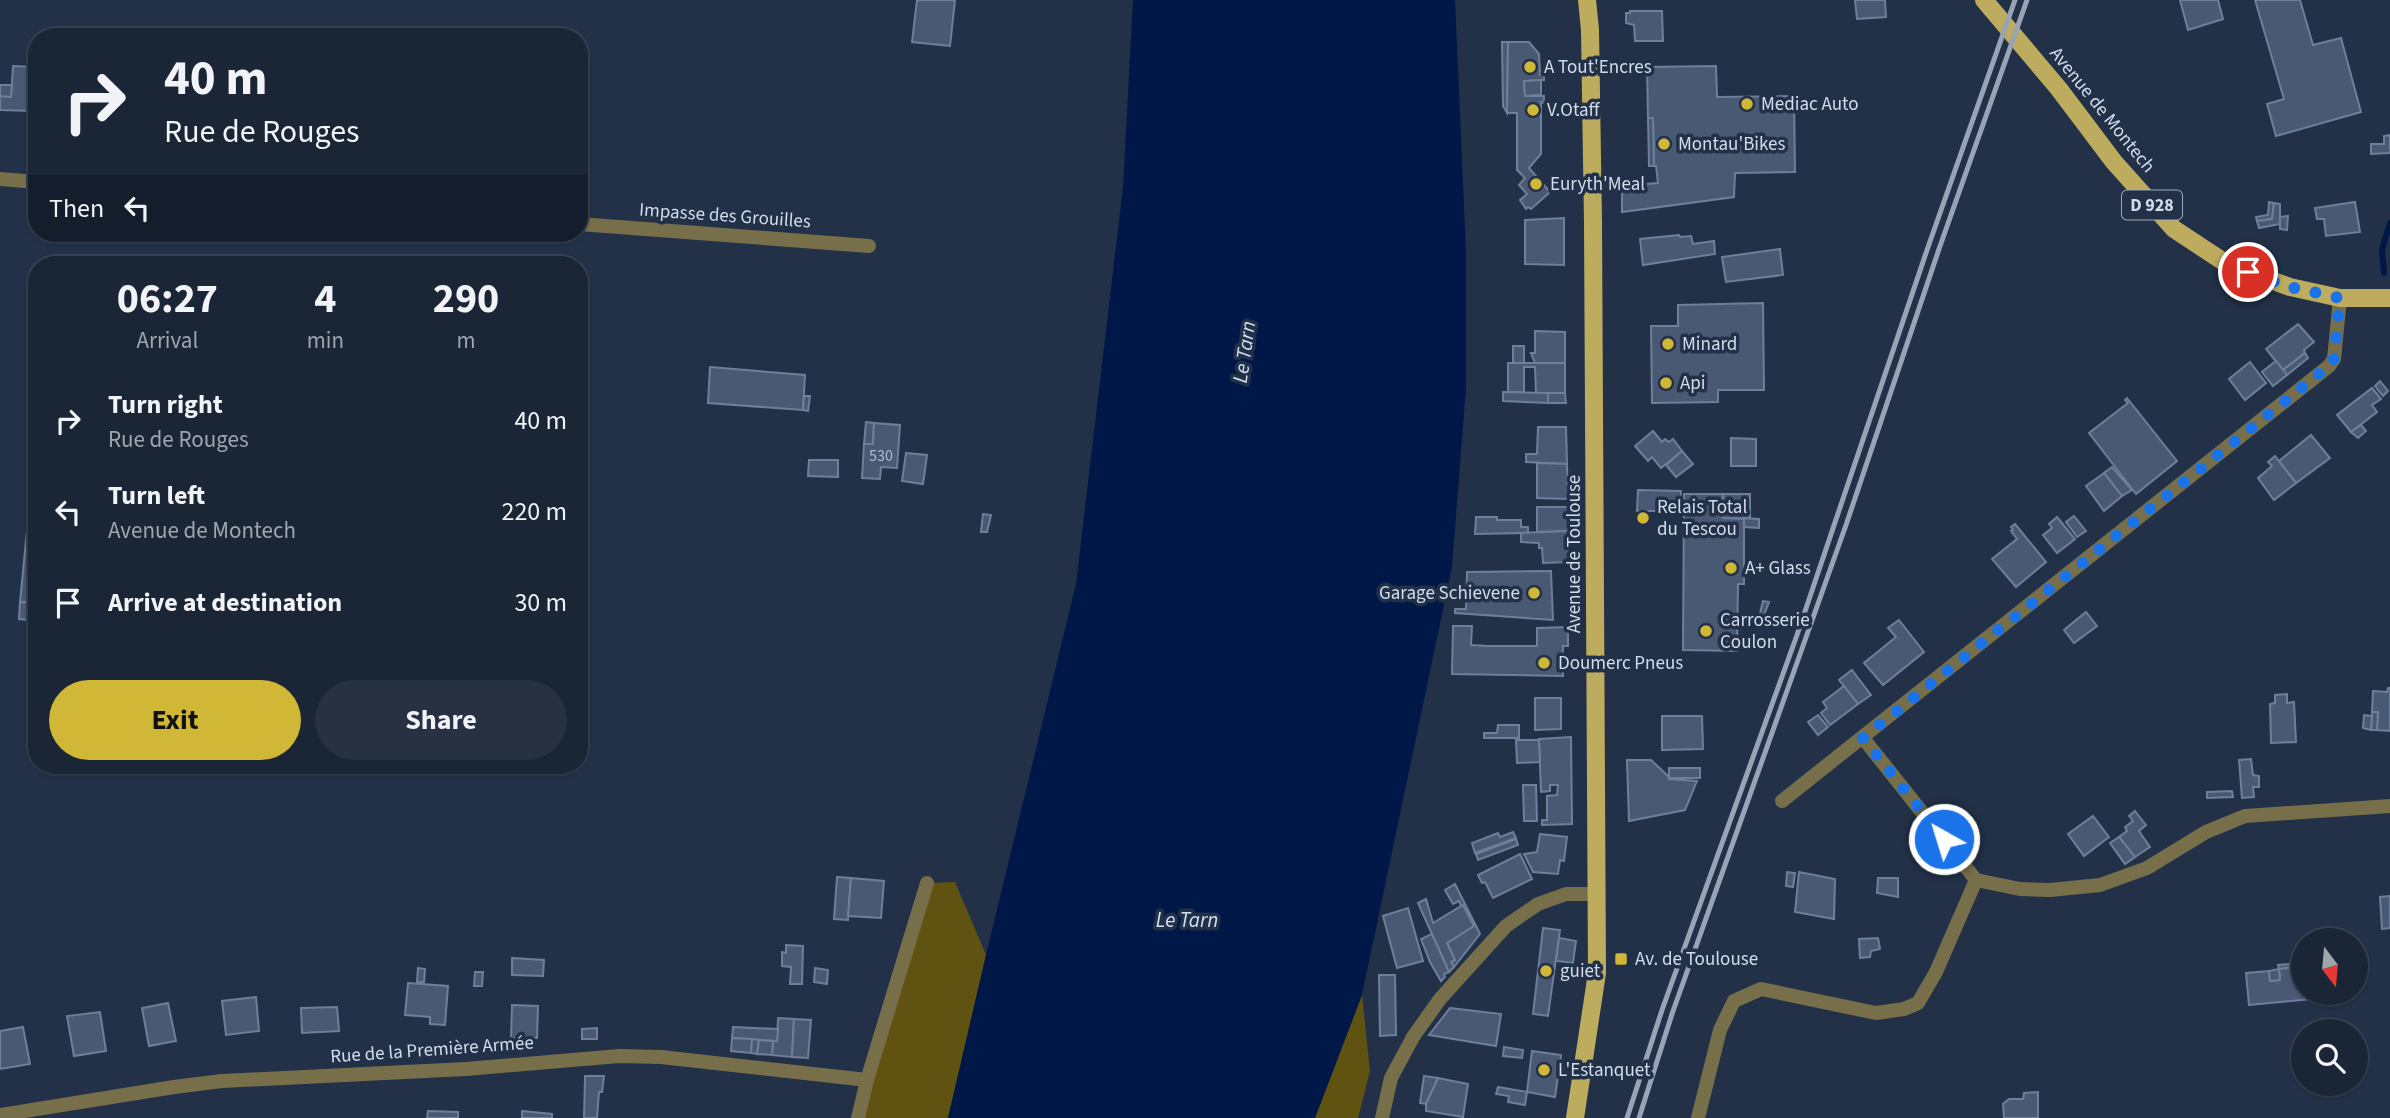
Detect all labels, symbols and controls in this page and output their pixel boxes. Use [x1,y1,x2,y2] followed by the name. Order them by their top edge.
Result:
[2043,41,2161,179] street label: Avenue de Montech
[164,44,268,114] text: 40 m
[1544,54,1652,81] place label: A Tout'Encres
[49,56,140,147] icon: right
[1522,59,1538,75] marker: A Tout'Encres
[1761,91,1859,118] place label: Mediac Auto
[1739,96,1755,112] marker: Mediac Auto
[1547,97,1600,124] place label: V.Otaff
[1525,102,1541,118] marker: V.Otaff
[164,109,360,155] text: Rue de Rouges
[1678,131,1785,158] place label: Montau'Bikes
[1656,136,1672,152] marker: Montau'Bikes
[1550,171,1645,198] place label: Euryth'Meal
[1528,176,1544,192] marker: Euryth'Meal
[118,189,156,227] icon: left
[49,190,104,227] text: Then
[2122,190,2182,220] road number: D 928
[638,197,812,235] street label: Impasse des Grouilles
[2218,242,2278,302] pin
[2229,253,2267,291] icon: arrive
[117,269,218,329] text: 06:27
[314,269,336,329] text: 4
[433,269,499,329] text: 290
[1225,319,1263,385] water label: Le Tarn
[136,324,198,357] text: Arrival
[307,324,344,357] text: min
[456,324,476,357] text: m
[1682,331,1737,358] place label: Minard
[1660,336,1676,352] marker: Minard
[1680,370,1706,397] place label: Api
[1658,375,1674,391] marker: Api
[108,386,223,423] text: Turn right
[49,402,87,440] icon: right
[514,402,567,439] text: 40 m
[108,423,249,456] text: Rue de Rouges
[869,445,893,467] house number: 530
[1561,475,1588,633] street label: Avenue de Toulouse
[108,477,205,514] text: Turn left
[49,493,87,531] icon: left
[501,493,567,530] text: 220 m
[1657,494,1747,543] place label: Relais Total du Tescou
[1635,510,1651,526] marker: Relais Total du Tescou
[108,514,296,547] text: Avenue de Montech
[1745,555,1811,582] place label: A+ Glass
[1723,560,1739,576] marker: A+ Glass
[1379,580,1520,607] place label: Garage Schievene
[49,584,87,622] icon: arrive
[108,584,342,621] text: Arrive at destination
[514,584,567,621] text: 30 m
[1526,585,1542,601] marker: Garage Schievene
[1720,607,1810,656] place label: Carrosserie Coulon
[1698,623,1714,639] marker: Carrosserie Coulon
[1558,650,1683,677] place label: Doumerc Pneus
[1536,655,1552,671] marker: Doumerc Pneus
[49,680,301,760] button: Exit
[315,680,567,760] button: Share
[1907,802,1981,876] position arrow
[1156,905,1218,935] water label: Le Tarn
[2291,928,2368,1004] north arrow
[2291,928,2368,1096] map controls
[1635,946,1758,973] place label: Av. de Toulouse
[1613,951,1629,967] marker: Av. de Toulouse
[1560,958,1601,985] place label: guiet
[1538,963,1554,979] marker: guiet
[2291,1019,2368,1096] button: search
[329,1029,535,1071] street label: Rue de la Première Armée
[1558,1057,1651,1084] place label: L'Estanquet
[1536,1062,1552,1078] marker: L'Estanquet

